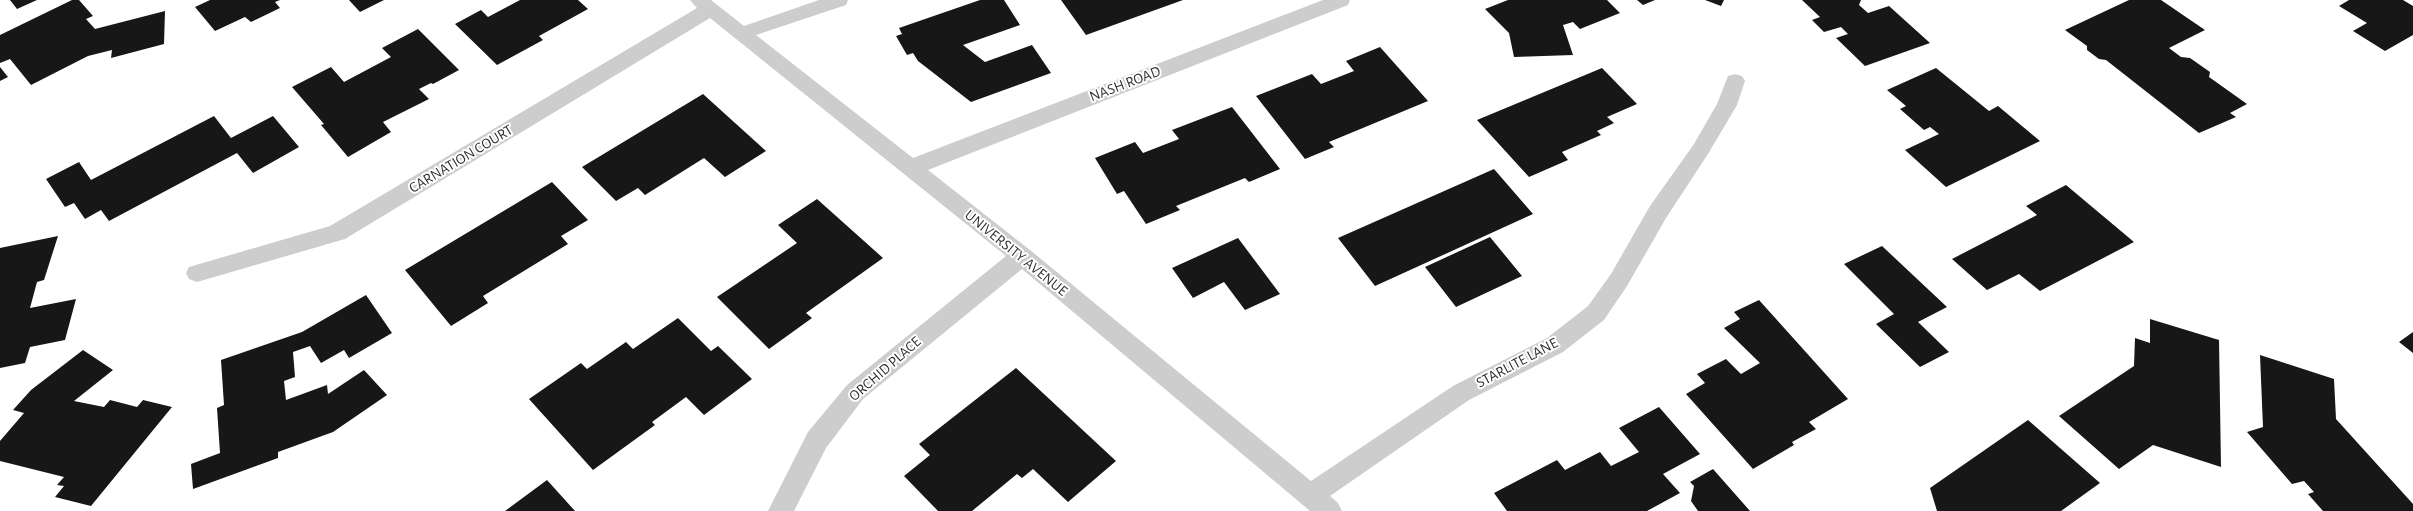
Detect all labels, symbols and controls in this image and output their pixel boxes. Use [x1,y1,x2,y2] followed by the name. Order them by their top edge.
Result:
[1087,62,1163,106] street label: NASH ROAD
[406,121,516,197] street label: CARNATION COURT
[961,206,1071,300] street label: UNIVERSITY AVENUE
[845,333,925,405] street label: ORCHID PLACE
[1473,334,1561,392] street label: STARLITE LANE

